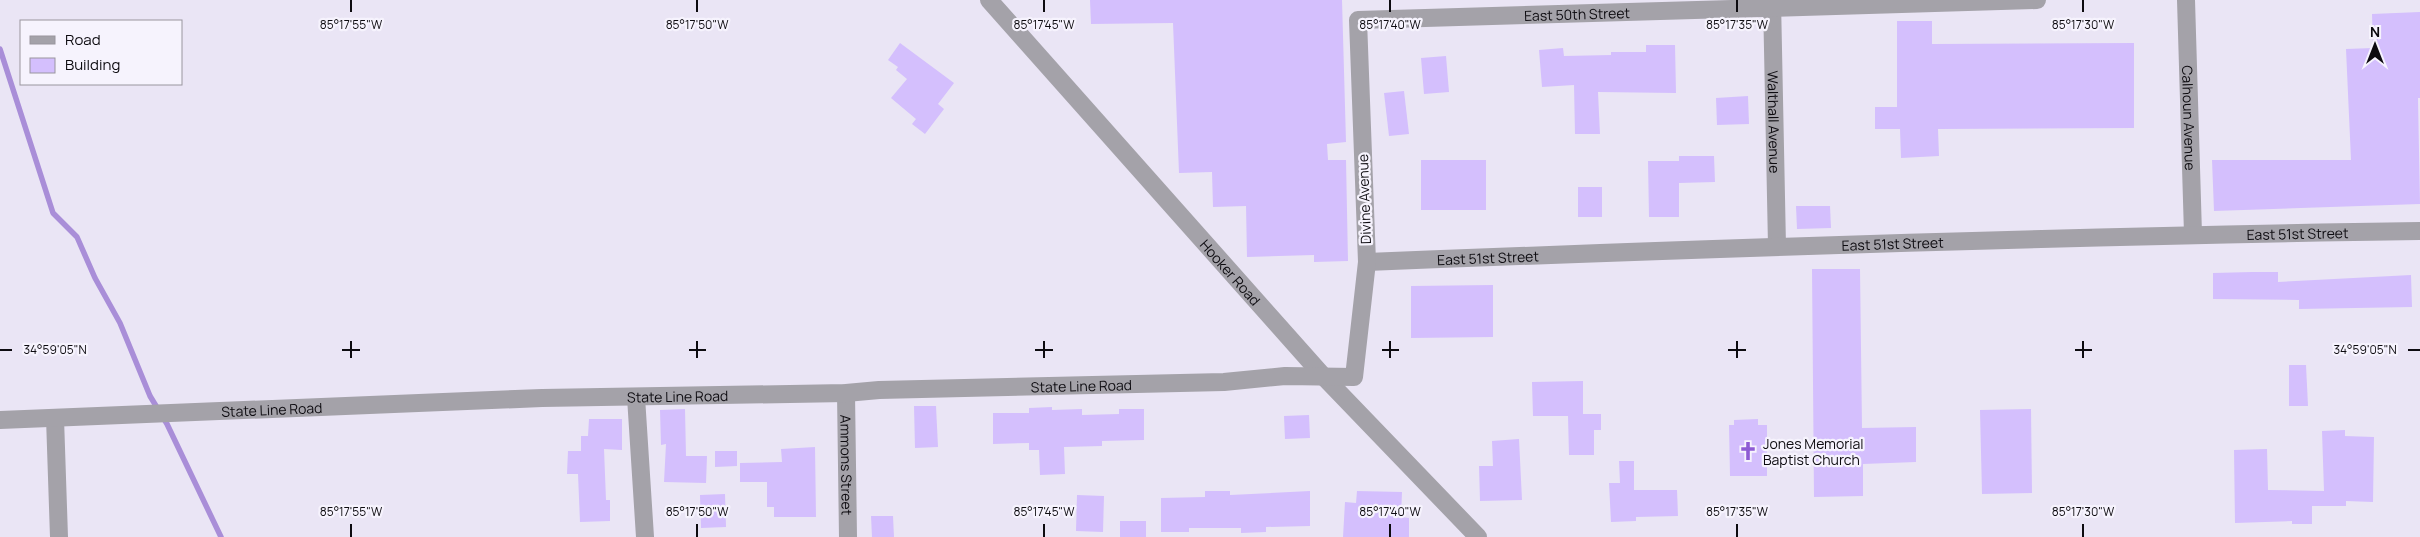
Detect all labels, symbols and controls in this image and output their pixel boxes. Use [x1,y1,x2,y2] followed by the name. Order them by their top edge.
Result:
[1524,2,1631,25] street label: East 50th Street
[320,16,383,33] text: 85°17'55"W
[666,16,729,33] text: 85°17'50"W
[1013,16,1075,33] text: 85°17'45"W
[1359,16,1421,33] text: 85°17'40"W
[1706,16,1769,33] text: 85°17'35"W
[2052,16,2115,33] text: 85°17'30"W
[20,20,182,85] legend
[2350,20,2400,70] north arrow
[2370,22,2380,41] text: N
[65,29,101,50] text: Road
[65,54,120,75] text: Building
[2178,65,2201,171] street label: Calhoun Avenue
[1764,70,1785,173] street label: Walthall Avenue
[1353,154,1375,244] street label: Divine Avenue
[2246,223,2349,244] street label: East 51st Street
[1841,232,1944,254] street label: East 51st Street
[1196,235,1265,309] street label: Hooker Road
[1437,246,1540,269] street label: East 51st Street
[23,341,87,358] text: 34°59'05"N
[2333,341,2397,358] text: 34°59'05"N
[1030,375,1132,396] street label: State Line Road
[627,385,728,406] street label: State Line Road
[221,397,323,421] street label: State Line Road
[837,415,857,516] street label: Ammons Street
[1763,434,1864,469] place label: Jones Memorial Baptist Church
[1737,440,1759,462] church icon: Jones Memorial Baptist Church
[320,503,383,520] text: 85°17'55"W
[666,503,729,520] text: 85°17'50"W
[1013,503,1075,520] text: 85°17'45"W
[1359,503,1421,520] text: 85°17'40"W
[1706,503,1769,520] text: 85°17'35"W
[2052,503,2115,520] text: 85°17'30"W

